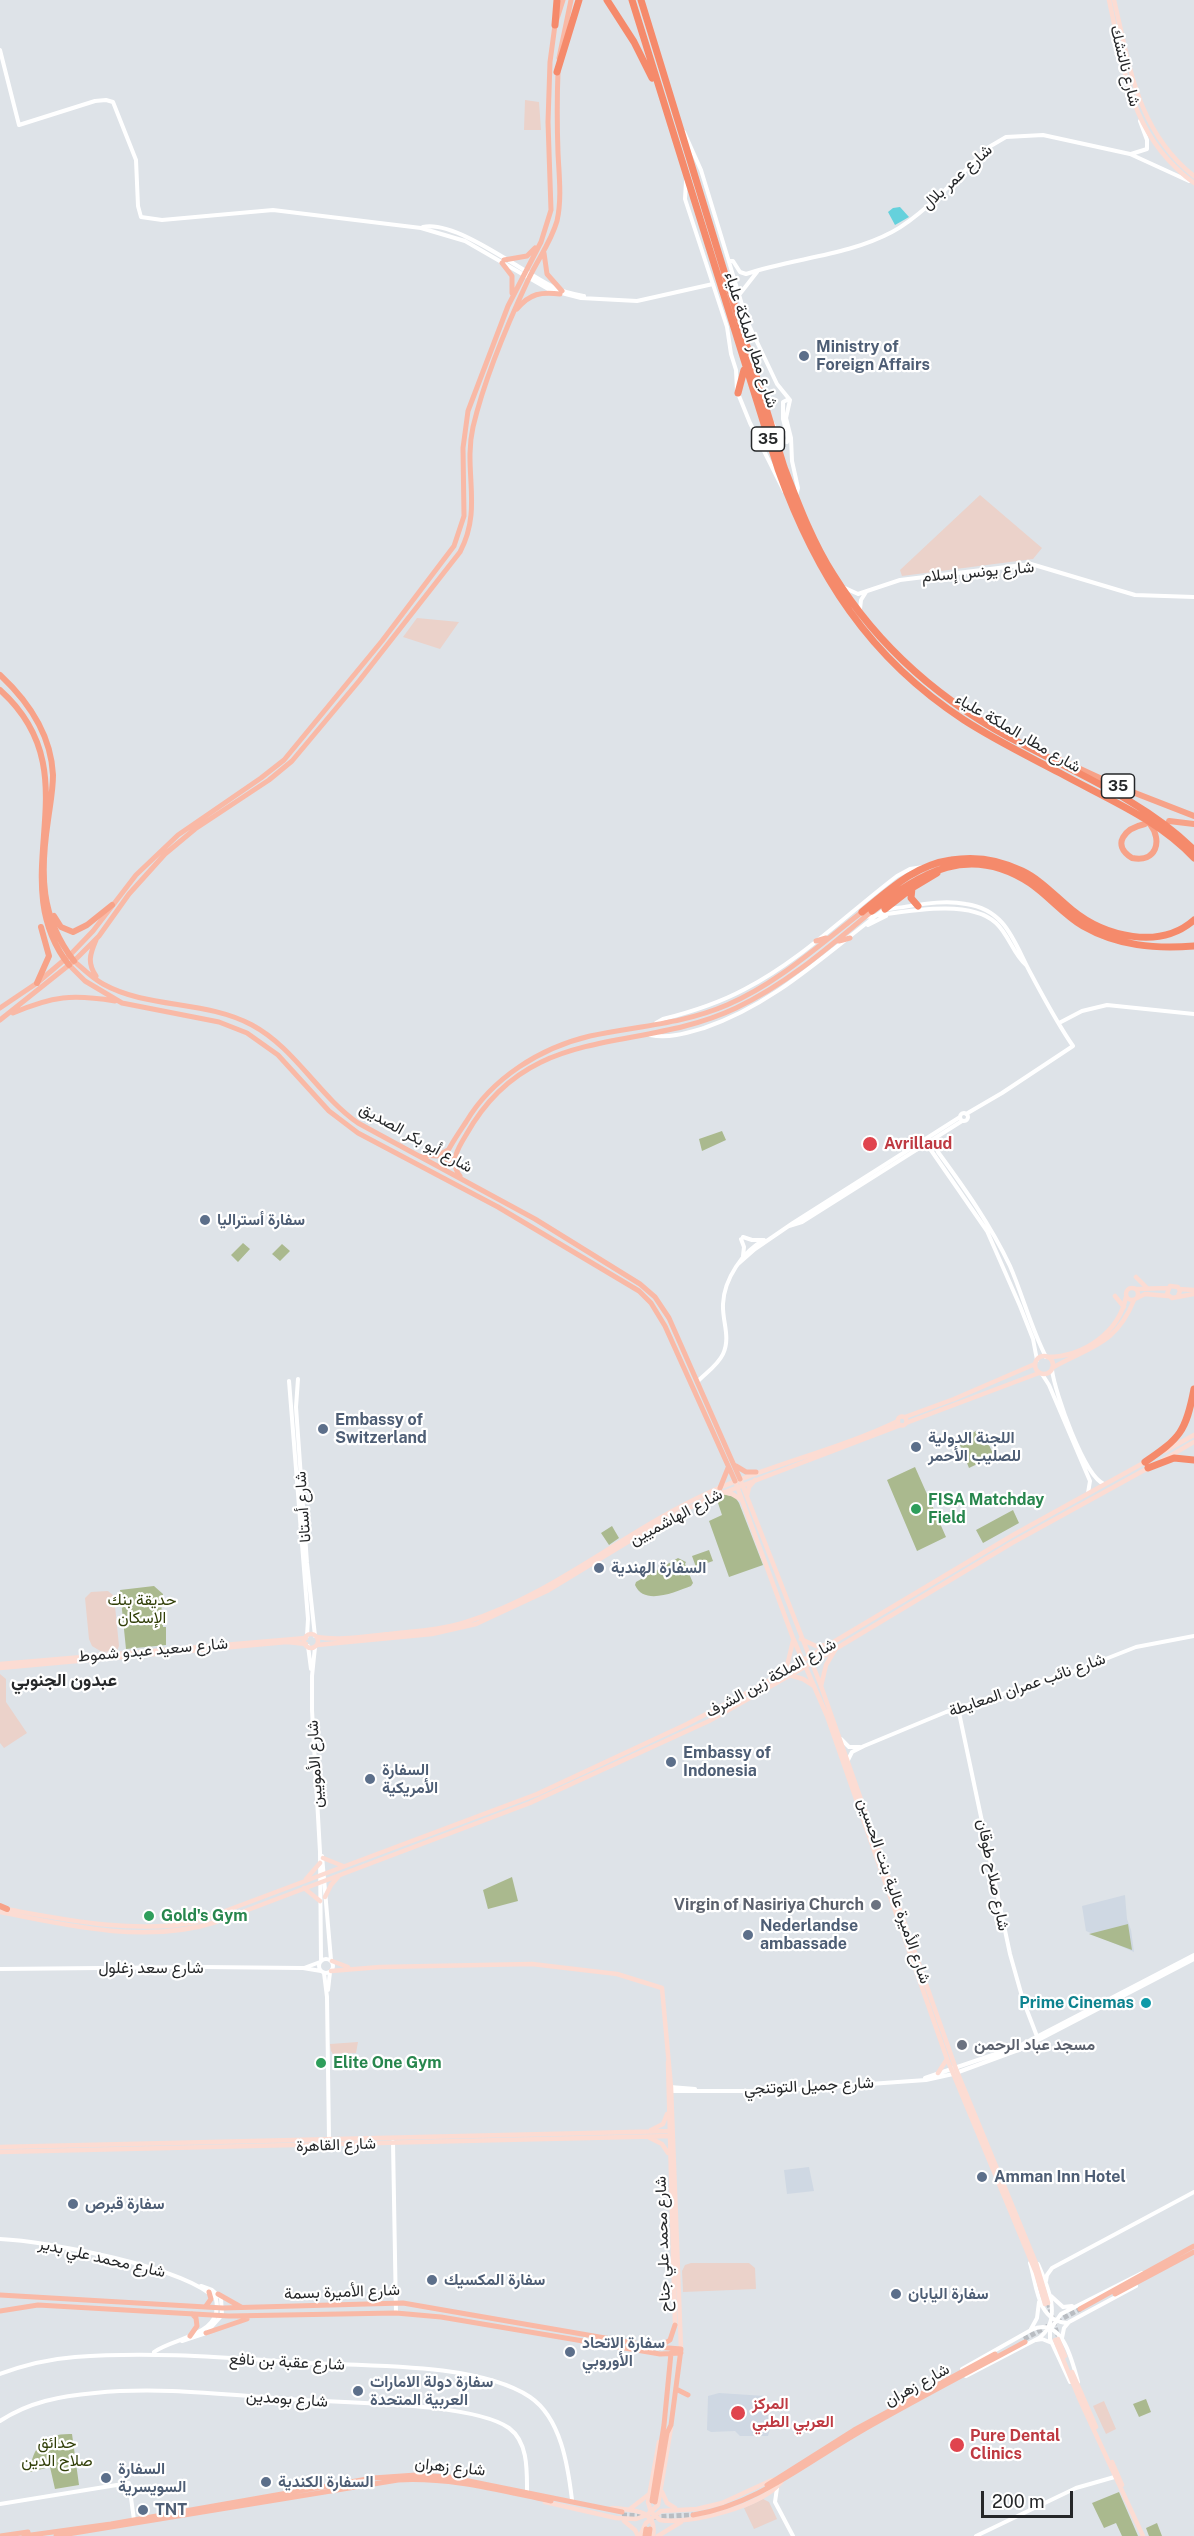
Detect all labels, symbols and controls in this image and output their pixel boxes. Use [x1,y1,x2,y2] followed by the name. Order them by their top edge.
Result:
[1106,23,1144,109] street label: شارع نالتشك
[918,140,996,214] street label: شارع عمر بلال
[720,270,782,410] street label: شارع مطار الملكة علياء
[816,337,930,375] place label: Ministry of Foreign Affairs
[797,349,811,363] marker: Ministry of Foreign Affairs
[752,427,784,451] road number: 35
[921,558,1035,586] street label: شارع يونس إسلام
[952,689,1084,777] street label: شارع مطار الملكة علياء
[1102,774,1134,798] road number: 35
[356,1099,476,1177] street label: شارع أبو بكر الصديق
[884,1134,952,1154] place label: Avrillaud
[861,1135,879,1153] marker: Avrillaud
[217,1210,305,1230] place label: سفارة أستراليا
[198,1213,212,1227] marker: سفارة أستراليا
[335,1410,427,1448] place label: Embassy of Switzerland
[316,1422,330,1436] marker: Embassy of Switzerland
[928,1428,1021,1466] place label: اللجنة الدولية للصليب الأحمر
[909,1440,923,1454] marker: اللجنة الدولية للصليب الأحمر
[291,1471,315,1543] street label: شارع أستانا
[626,1484,726,1550] street label: شارع الهاشميين
[928,1490,1044,1528] place label: FISA Matchday Field
[909,1502,923,1516] marker: FISA Matchday Field
[611,1558,706,1578] place label: السفارة الهندية
[592,1561,606,1575] marker: السفارة الهندية
[107,1590,177,1628] park label: حديقة بنك الإسكان
[77,1634,229,1666] street label: شارع سعيد عبدو شموط
[702,1634,840,1722] street label: شارع الملكة زين الشرف
[946,1649,1108,1721] street label: شارع نائب عمران المعايطة
[11,1669,117,1691] district label: عبدون الجنوبي
[303,1720,327,1808] street label: شارع الأمويين
[683,1743,771,1781] place label: Embassy of Indonesia
[664,1755,678,1769] marker: Embassy of Indonesia
[382,1760,438,1798] place label: السفارة الأمريكية
[363,1772,377,1786] marker: السفارة الأمريكية
[853,1796,935,1986] street label: شارع الأميرة عالية بنت الحسين
[973,1817,1013,1933] street label: شارع صلاح طوقان
[674,1895,864,1915] place label: Virgin of Nasiriya Church
[869,1898,883,1912] marker: Virgin of Nasiriya Church
[161,1906,247,1926] place label: Gold's Gym
[142,1909,156,1923] marker: Gold's Gym
[760,1916,858,1954] place label: Nederlandse ambassade
[741,1928,755,1942] marker: Nederlandse ambassade
[98,1958,204,1978] street label: شارع سعد زغلول
[1019,1993,1134,2013] place label: Prime Cinemas
[1139,1996,1153,2010] marker: Prime Cinemas
[974,2035,1095,2055] place label: مسجد عباد الرحمن
[955,2038,969,2052] marker: مسجد عباد الرحمن
[333,2053,441,2073] place label: Elite One Gym
[314,2056,328,2070] marker: Elite One Gym
[744,2073,874,2099] street label: شارع جميل التوتنجي
[296,2134,376,2156] street label: شارع القاهرة
[994,2167,1126,2187] place label: Amman Inn Hotel
[975,2170,989,2184] marker: Amman Inn Hotel
[651,2176,675,2312] street label: شارع محمد علي جناح
[85,2194,164,2214] place label: سفارة قبرص
[66,2197,80,2211] marker: سفارة قبرص
[37,2234,167,2282] street label: شارع محمد علي بدير
[444,2270,545,2290] place label: سفارة المكسيك
[425,2273,439,2287] marker: سفارة المكسيك
[284,2280,400,2304] street label: شارع الأميرة بسمة
[908,2284,989,2304] place label: سفارة اليابان
[889,2287,903,2301] marker: سفارة اليابان
[582,2333,665,2371] place label: سفارة الاتحاد الأوروبي
[563,2345,577,2359] marker: سفارة الاتحاد الأوروبي
[229,2349,345,2375] street label: شارع عقبة بن نافع
[881,2359,953,2411] street label: شارع زهران
[370,2372,493,2410] place label: سفارة دولة الامارات العربية المتحدة
[351,2384,365,2398] marker: سفارة دولة الامارات العربية المتحدة
[245,2387,329,2411] street label: شارع بومدين
[752,2394,834,2432] place label: المركز العربي الطبي
[729,2404,747,2422] marker: المركز العربي الطبي
[970,2426,1060,2464] place label: Pure Dental Clinics
[21,2433,93,2471] park label: حدائق صلاح الدين
[948,2436,966,2454] marker: Pure Dental Clinics
[414,2454,486,2480] street label: شارع زهران
[118,2459,186,2497] place label: السفارة السويسرية
[99,2471,113,2485] marker: السفارة السويسرية
[278,2472,374,2492] place label: السفارة الكندية
[259,2475,273,2489] marker: السفارة الكندية
[984,2479,1076,2517] scale bar
[992,2491,1045,2512] text: 200 m
[155,2500,187,2520] place label: TNT
[136,2503,150,2517] marker: TNT

